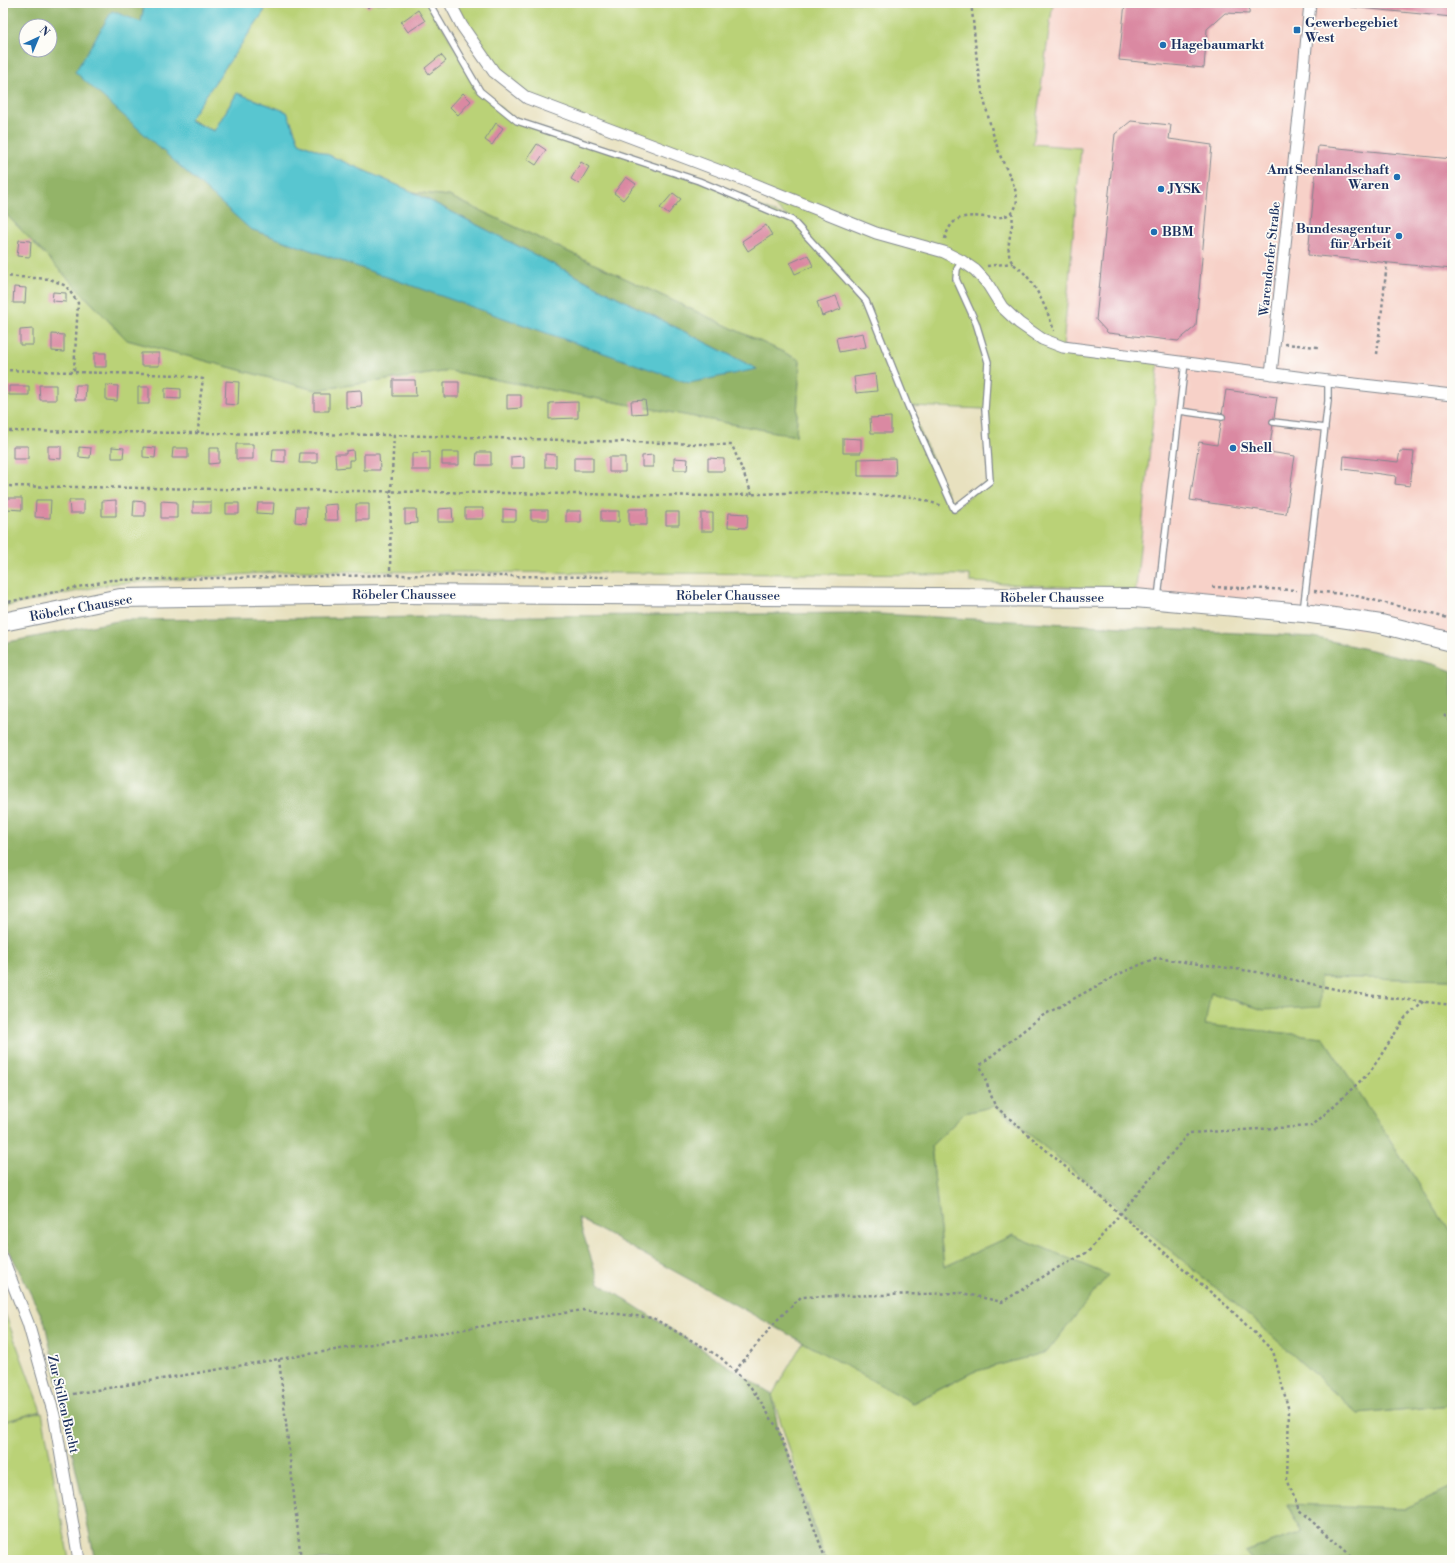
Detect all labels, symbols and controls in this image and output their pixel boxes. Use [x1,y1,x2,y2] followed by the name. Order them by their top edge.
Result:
[1304,15,1398,46] place label: Gewerbegebiet West
[18,18,58,58] north arrow
[36,23,52,40] text: N
[1292,25,1302,35] marker: Gewerbegebiet West
[1171,37,1265,53] place label: Hagebaumarkt
[1158,40,1168,50] marker: Hagebaumarkt
[1266,162,1389,193] place label: Amt Seenlandschaft Waren
[1392,172,1402,182] marker: Amt Seenlandschaft Waren
[1167,181,1202,197] place label: JYSK
[1156,184,1166,194] marker: JYSK
[1256,200,1284,318] street label: Warendorfer Straße
[1296,221,1391,252] place label: Bundesagentur für Arbeit
[1162,224,1194,240] place label: BBM
[1149,227,1159,237] marker: BBM
[1394,231,1404,241] marker: Bundesagentur für Arbeit
[1241,440,1273,456] place label: Shell
[1228,443,1238,453] marker: Shell
[352,587,456,603] street label: Röbeler Chaussee
[676,588,780,604] street label: Röbeler Chaussee
[1000,590,1104,606] street label: Röbeler Chaussee
[28,591,134,625] street label: Röbeler Chaussee
[44,1353,82,1455] street label: Zur Stillen Bucht

